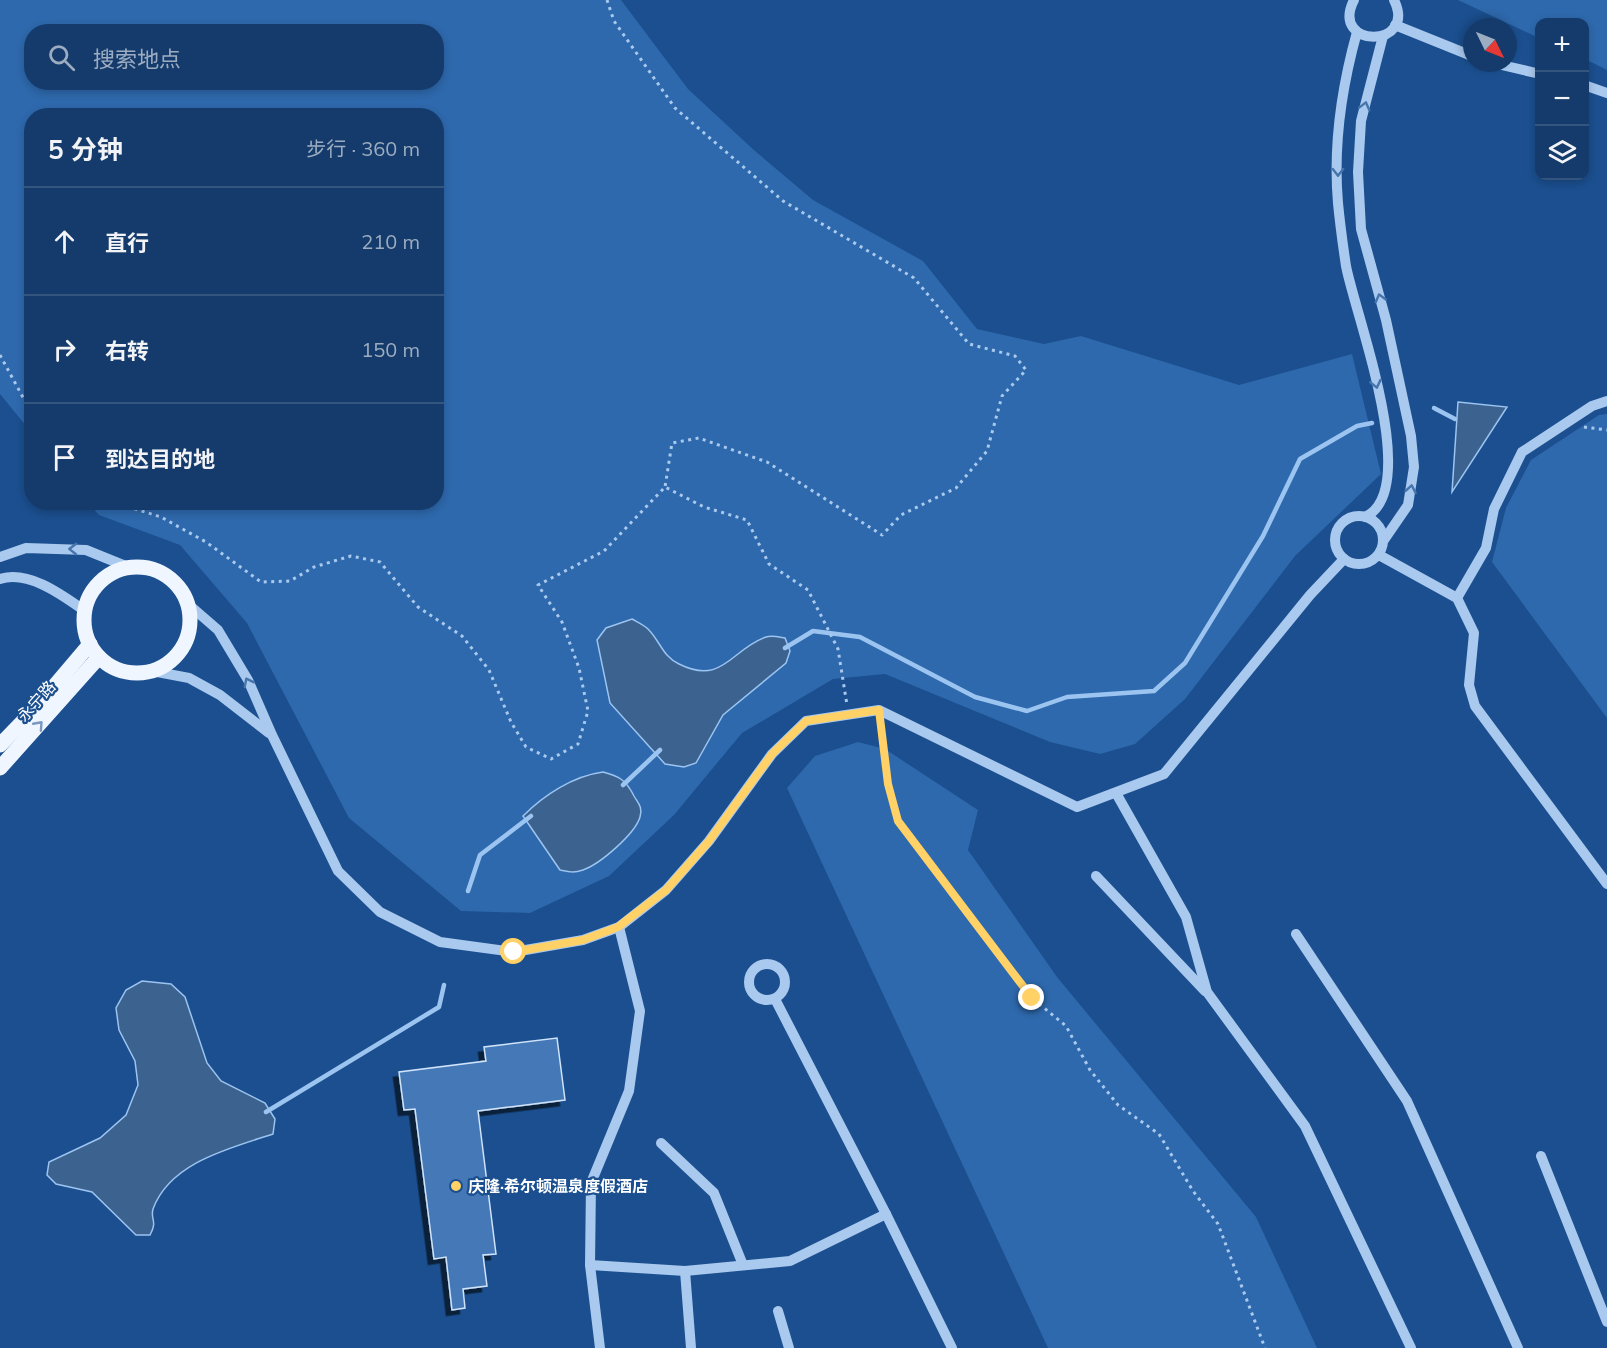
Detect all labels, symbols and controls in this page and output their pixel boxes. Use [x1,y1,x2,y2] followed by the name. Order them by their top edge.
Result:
[1463,18,1517,72] north arrow
[1535,18,1589,180] map controls
[1535,18,1589,72] button: +
[24,24,444,90] search box
[45,41,78,74] icon: search
[93,45,181,73] text: 搜索地点
[1535,72,1589,126] button: −
[1357,102,1370,112] one-way arrow
[1535,126,1589,180] button: layers
[48,133,123,166] text: 5 分钟
[306,136,420,161] text: 步行 · 360 m
[1332,168,1344,177] one-way arrow
[48,225,81,258] icon: ahead
[105,229,149,257] text: 直行
[361,229,420,254] text: 210 m
[1374,293,1387,303] one-way arrow
[48,333,81,366] icon: right
[105,337,149,365] text: 右转
[361,337,420,362] text: 150 m
[1369,379,1382,389] one-way arrow
[48,441,81,474] icon: arrive
[105,445,215,473] text: 到达目的地
[1404,484,1416,494] one-way arrow
[68,543,77,555] one-way arrow
[13,676,59,726] street label: 永宁路
[244,678,255,688] one-way arrow
[32,721,43,731] one-way arrow
[500,938,526,964] route start
[1018,984,1044,1010] route end
[468,1176,648,1196] place label: 庆隆·希尔顿温泉度假酒店
[449,1179,463,1193] marker: 庆隆·希尔顿温泉度假酒店

